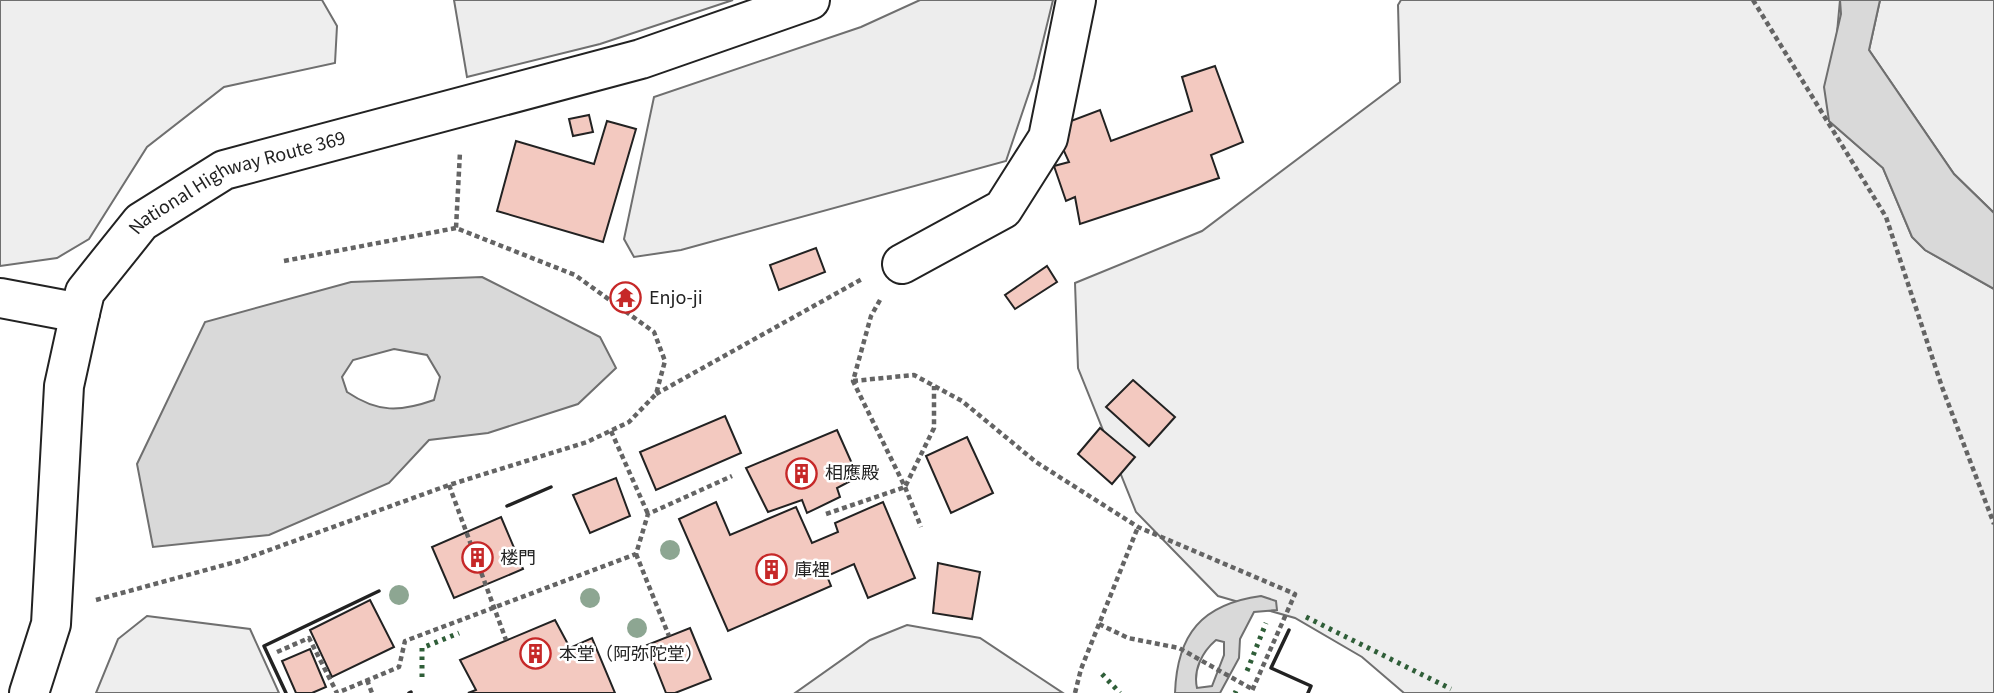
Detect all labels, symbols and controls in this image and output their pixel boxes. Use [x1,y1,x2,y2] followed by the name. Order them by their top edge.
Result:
[121,123,348,239] street label: National Highway Route 369
[609,281,643,315] temple icon: Enjo-ji
[649,283,703,309] place label: Enjo-ji
[785,456,819,490] building icon: 相應殿
[825,458,879,484] place label: 相應殿
[460,541,494,575] building icon: 楼門
[500,543,536,569] place label: 楼門
[754,553,788,587] building icon: 庫裡
[794,555,830,581] place label: 庫裡
[519,637,553,671] building icon: 本堂（阿弥陀堂）
[559,639,703,665] place label: 本堂（阿弥陀堂）

